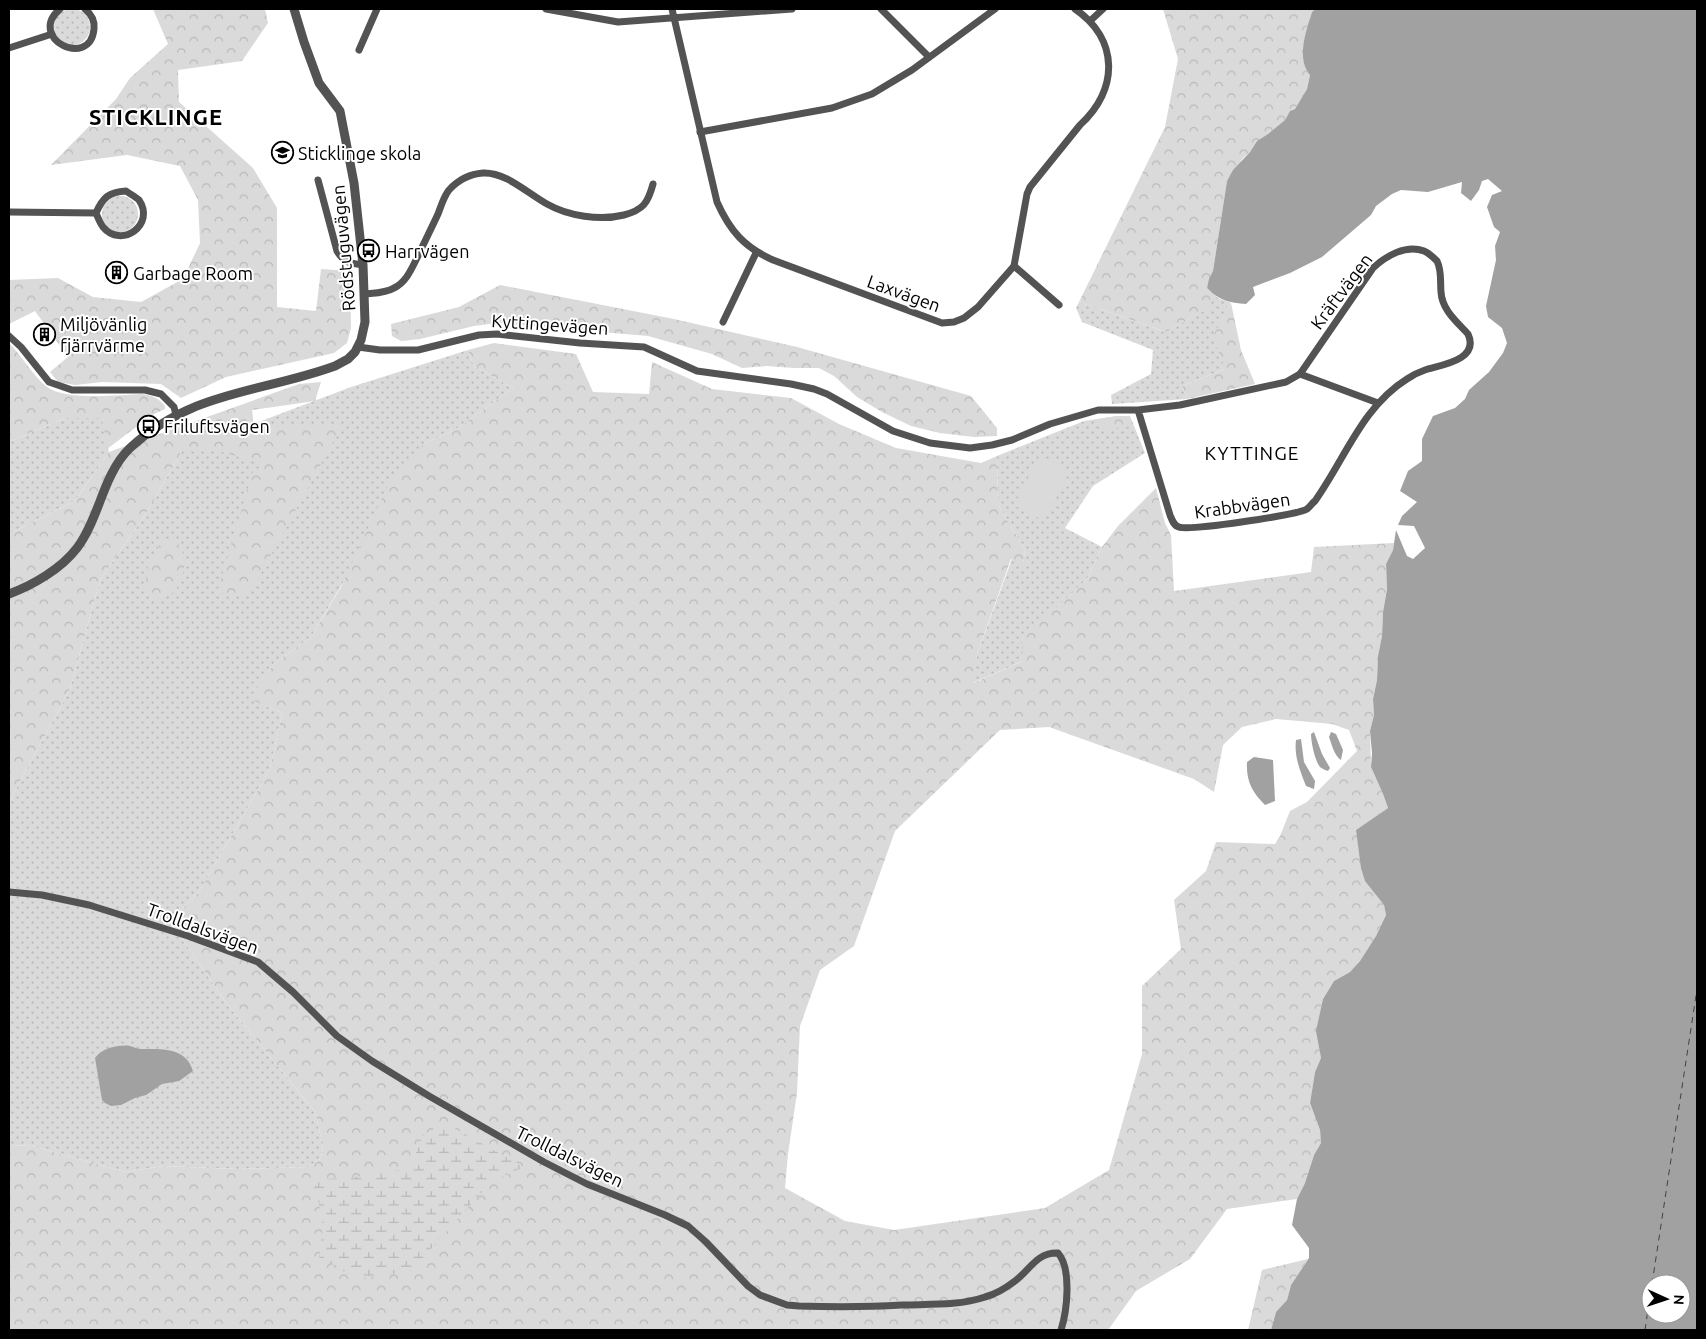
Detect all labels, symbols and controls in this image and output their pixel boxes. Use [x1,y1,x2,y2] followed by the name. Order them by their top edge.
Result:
[89,104,223,129] district label: STICKLINGE
[270,141,294,165] school or university icon: Sticklinge skola
[298,143,421,163] place label: Sticklinge skola
[328,184,358,312] street label: Rödstuguvägen
[357,239,381,263] bus stop icon: Harrvägen
[385,241,469,261] place label: Harrvägen
[1306,249,1376,333] street label: Kräftvägen
[105,261,129,285] building icon: Garbage Room
[133,263,253,283] place label: Garbage Room
[865,271,943,315] street label: Laxvägen
[491,310,609,338] street label: Kyttingevägen
[60,314,147,355] place label: Miljövänlig fjärrvärme
[32,322,56,346] building icon: Miljövänlig fjärrvärme
[136,414,160,438] bus stop icon: Friluftsvägen
[164,416,270,436] place label: Friluftsvägen
[1205,442,1299,464] district label: KYTTINGE
[1193,488,1291,522] street label: Krabbvägen
[145,899,261,957] street label: Trolldalsvägen
[513,1121,627,1191] street label: Trolldalsvägen
[1641,1274,1691,1324] north arrow
[1671,1294,1687,1305] text: N

